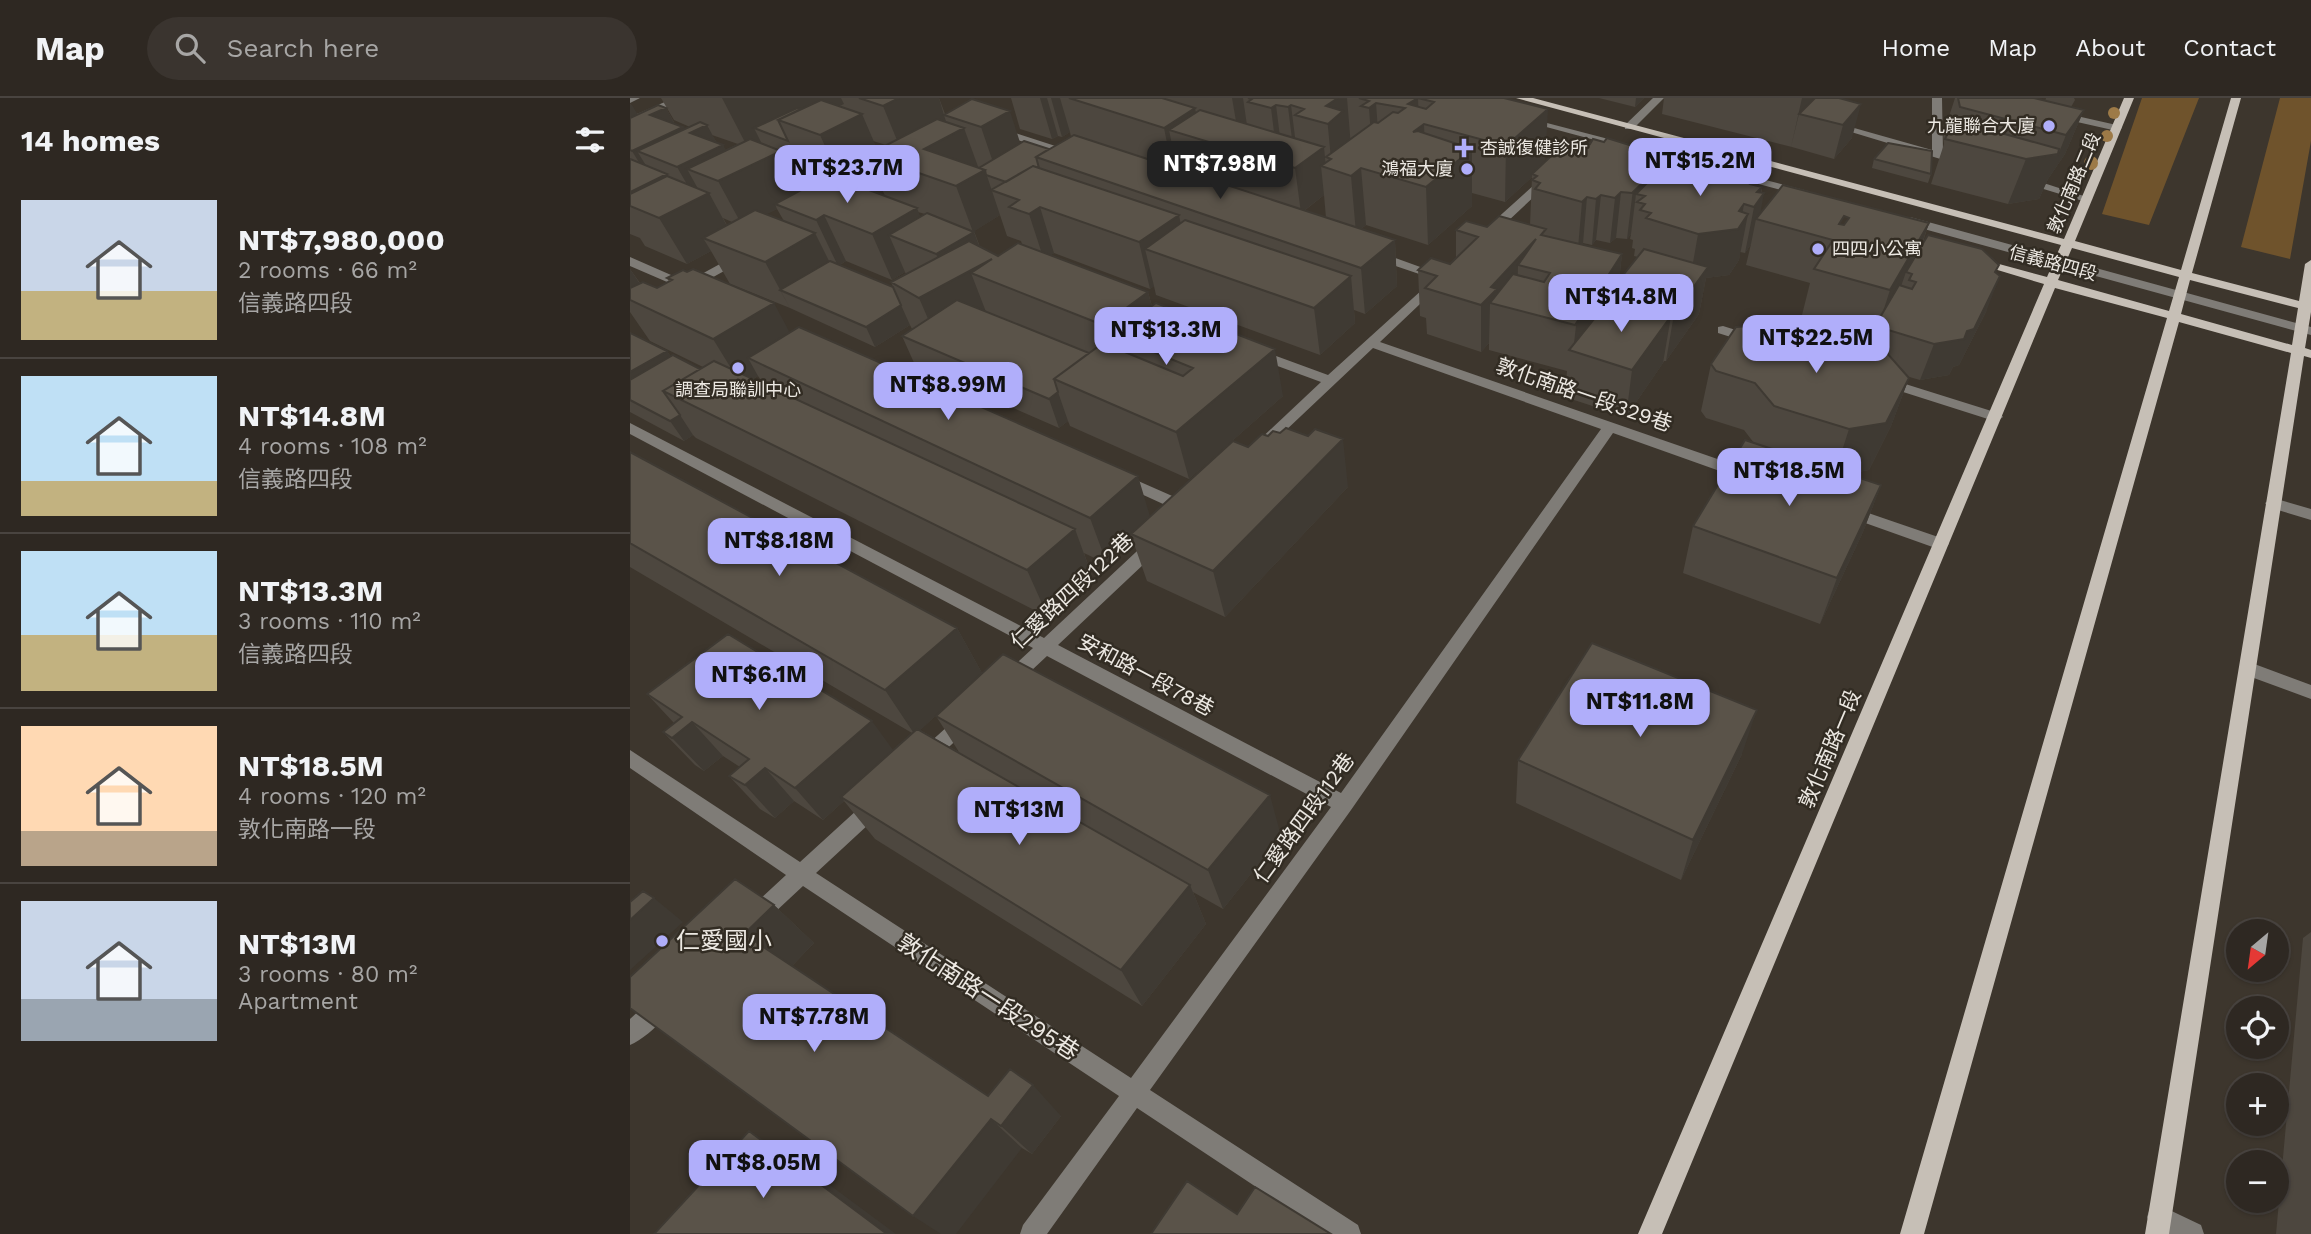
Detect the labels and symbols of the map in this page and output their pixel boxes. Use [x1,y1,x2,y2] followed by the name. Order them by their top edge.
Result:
[1927,115,2035,136] place label: 九龍聯合大廈
[2041,118,2057,134] marker: 九龍聯合大廈
[2043,129,2104,237] street label: 敦化南路二段
[1480,137,1588,158] place label: 杏誠復健診所
[1454,138,1474,158] marker: 杏誠復健診所
[1628,139,1772,198] pin: NT$15.2M
[1148,141,1292,201] pin: NT$7.98M
[775,146,919,205] pin: NT$23.7M
[1381,158,1453,179] place label: 鴻福大廈
[1459,161,1475,177] marker: 鴻福大廈
[1832,238,1922,259] place label: 四四小公寓
[1810,241,1826,257] marker: 四四小公寓
[2007,241,2099,284] street label: 信義路四段
[1549,274,1693,334] pin: NT$14.8M
[1094,308,1238,367] pin: NT$13.3M
[1744,316,1888,375] pin: NT$22.5M
[1493,353,1675,436] street label: 敦化南路一段329巷
[730,360,746,376] marker: 調查局聯訓中心
[876,362,1020,422] pin: NT$8.99M
[675,379,801,400] place label: 調查局聯訓中心
[1717,448,1861,508] pin: NT$18.5M
[707,518,851,578] pin: NT$8.18M
[1005,527,1138,654] street label: 仁愛路四段122巷
[1074,628,1218,721] street label: 安和路一段78巷
[694,652,824,712] pin: NT$6.1M
[1568,680,1712,739] pin: NT$11.8M
[1793,686,1866,812] street label: 敦化南路一段
[1248,748,1359,888] street label: 仁愛路四段112巷
[962,788,1076,847] pin: NT$13M
[2226,919,2289,982] north arrow
[676,927,772,955] place label: 仁愛國小
[892,928,1084,1066] street label: 敦化南路一段295巷
[654,933,670,949] marker: 仁愛國小
[742,995,886,1054] pin: NT$7.78M
[691,1140,835,1200] pin: NT$8.05M

